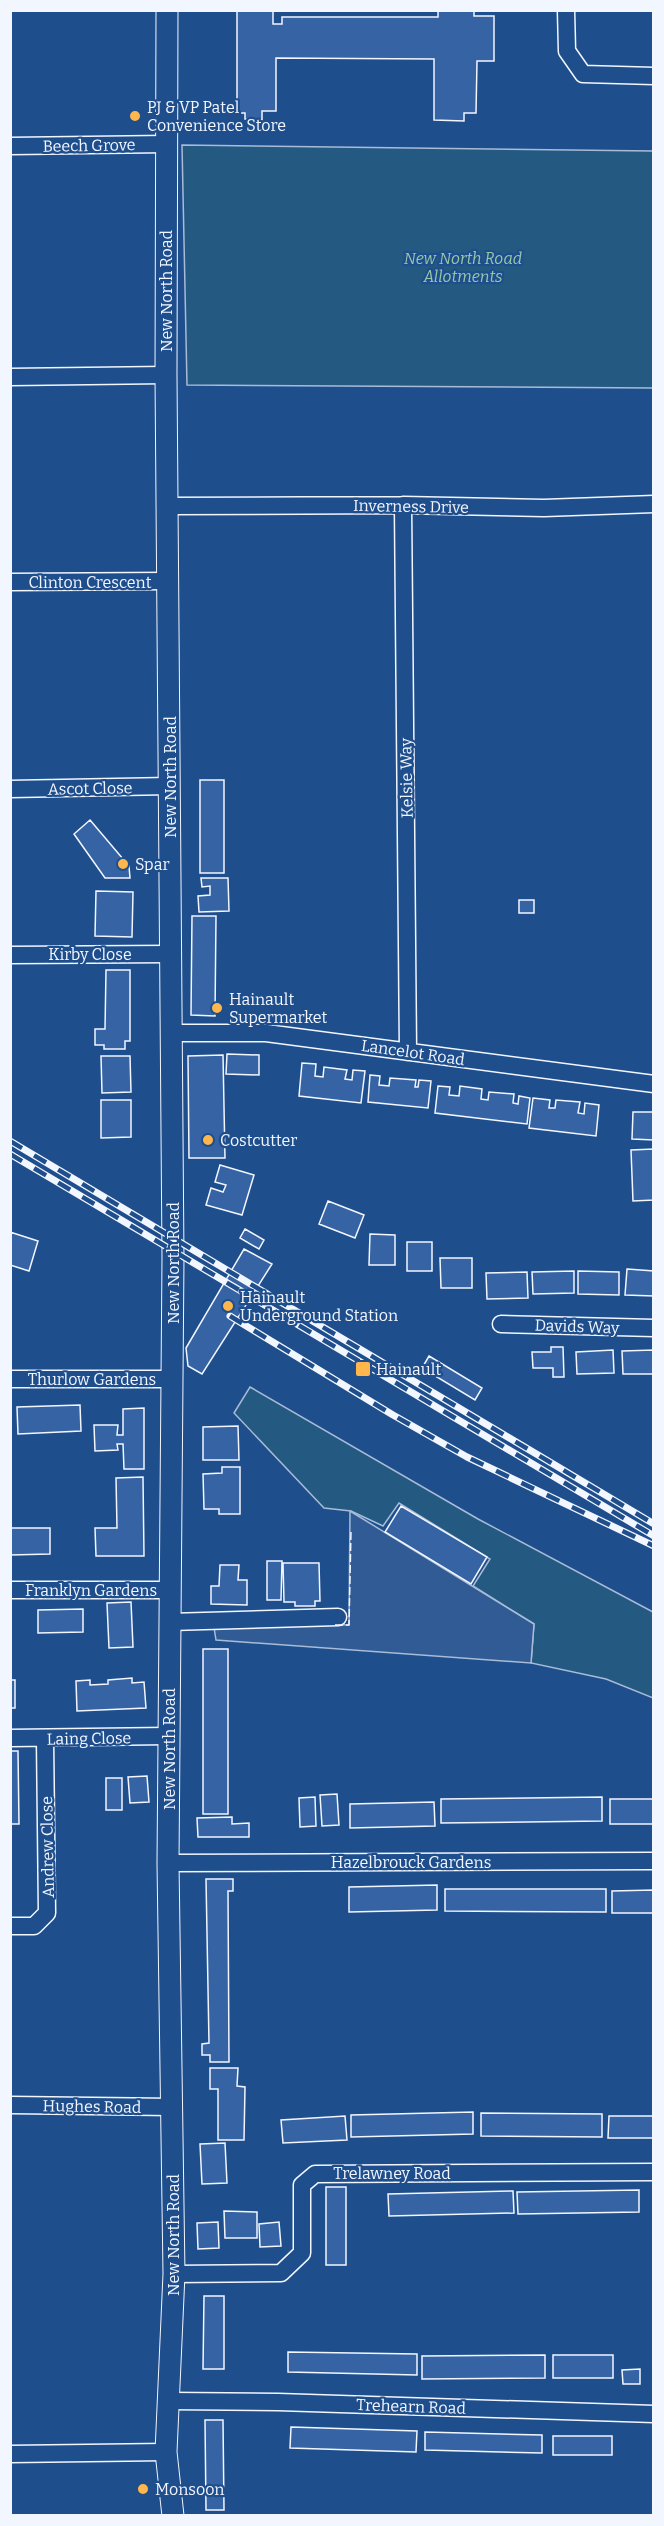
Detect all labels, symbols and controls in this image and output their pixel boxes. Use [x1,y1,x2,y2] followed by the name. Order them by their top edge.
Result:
[147,98,286,135] place label: PJ & VP Patel Convenience Store
[128,109,142,123] marker: PJ & VP Patel Convenience Store
[42,135,136,156] street label: Beech Grove
[157,230,176,352] street label: New North Road
[404,249,522,286] park label: New North Road Allotments
[353,496,469,517] street label: Inverness Drive
[28,573,152,592] street label: Clinton Crescent
[161,716,180,838] street label: New North Road
[396,737,417,818] street label: Kelsie Way
[47,778,133,799] street label: Ascot Close
[135,855,169,874] place label: Spar
[116,857,130,871] marker: Spar
[48,945,132,964] street label: Kirby Close
[229,990,327,1027] place label: Hainault Supermarket
[210,1001,224,1015] marker: Hainault Supermarket
[360,1036,467,1069] street label: Lancelot Road
[220,1131,297,1150] place label: Costcutter
[201,1133,215,1147] marker: Costcutter
[164,1202,183,1324] street label: New North Road
[240,1288,398,1325] place label: Hainault Underground Station
[221,1299,235,1313] marker: Hainault Underground Station
[534,1316,620,1337] street label: Davids Way
[354,1360,372,1378] marker: Hainault
[376,1360,441,1379] place label: Hainault
[28,1370,156,1389] street label: Thurlow Gardens
[25,1581,157,1600] street label: Franklyn Gardens
[160,1688,179,1810] street label: New North Road
[47,1728,131,1749] street label: Laing Close
[37,1796,58,1898] street label: Andrew Close
[331,1853,491,1872] street label: Hazelbrouck Gardens
[43,2096,142,2117] street label: Hughes Road
[333,2164,451,2183] street label: Trelawney Road
[164,2174,183,2296] street label: New North Road
[356,2395,467,2418] street label: Trehearn Road
[155,2480,225,2499] place label: Monsoon
[136,2482,150,2496] marker: Monsoon

